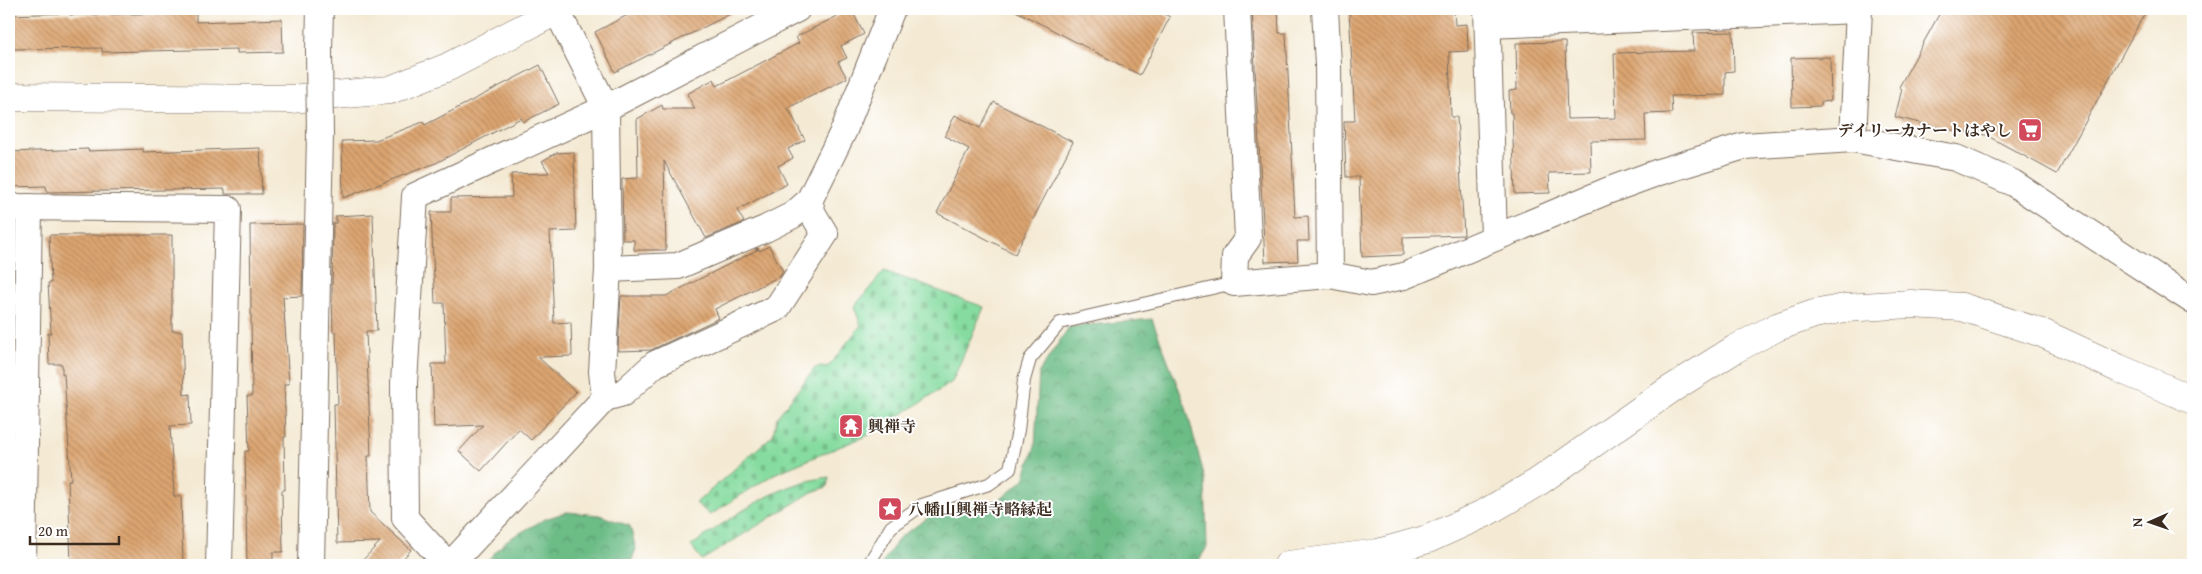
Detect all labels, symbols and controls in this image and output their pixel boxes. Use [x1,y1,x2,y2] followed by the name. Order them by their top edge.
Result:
[2017,117,2043,143] supermarket icon: デイリーカナートはやし
[1837,118,2012,142] place label: デイリーカナートはやし
[838,413,864,439] temple icon: 興禅寺
[868,414,916,438] place label: 興禅寺
[877,496,903,522] place icon: 八幡山興禅寺略縁起
[2124,496,2174,546] north arrow
[908,497,1052,521] place label: 八幡山興禅寺略縁起
[30,514,119,546] scale bar
[2127,517,2147,527] text: N
[38,520,69,541] text: 20 m

